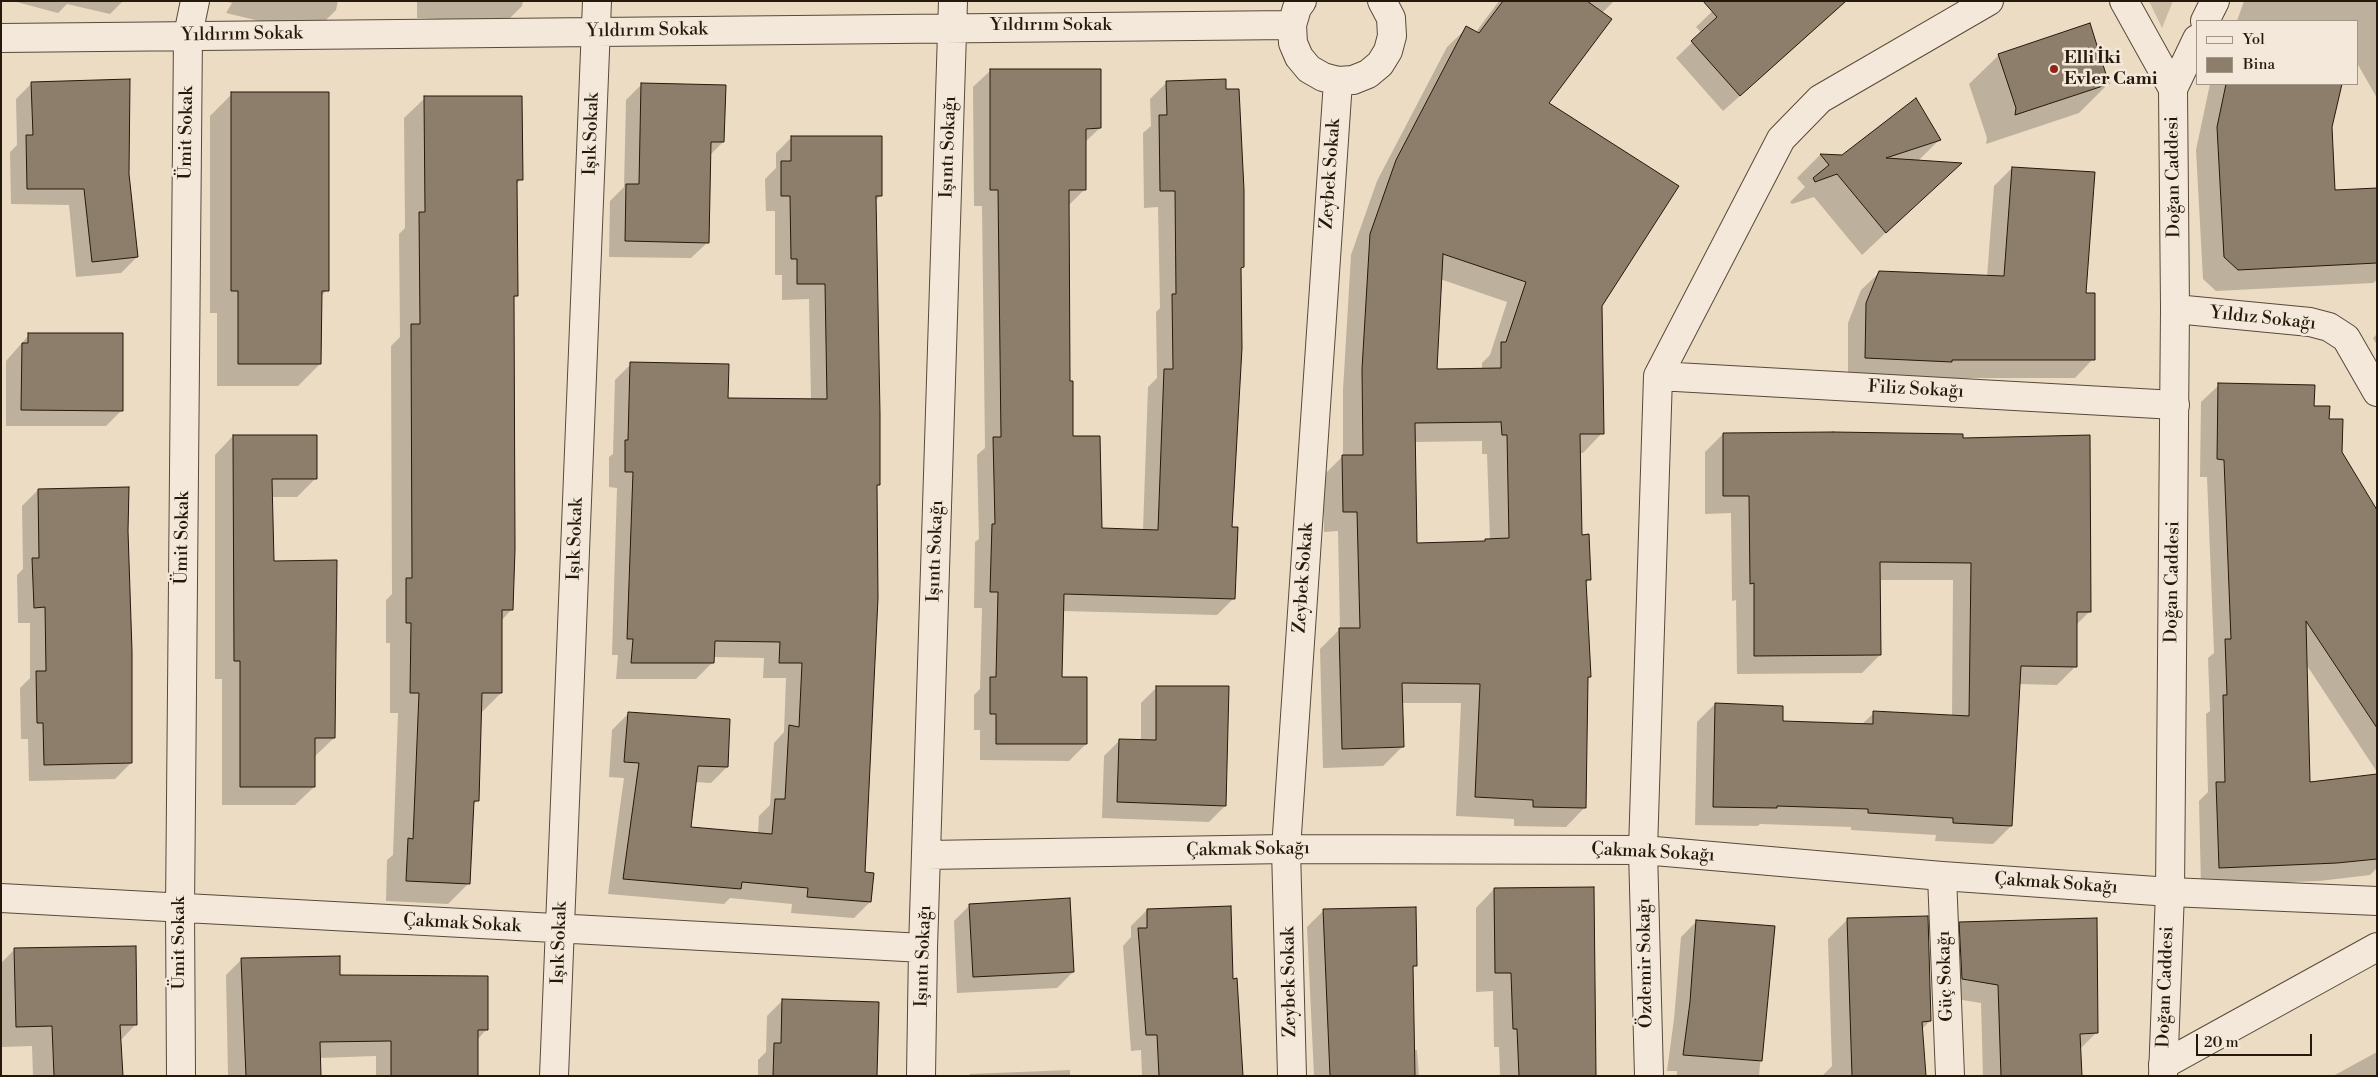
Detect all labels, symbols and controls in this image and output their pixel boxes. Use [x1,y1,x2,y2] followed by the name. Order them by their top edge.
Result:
[990,15,1112,37] street label: Yıldırım Sokak
[586,19,708,43] street label: Yıldırım Sokak
[2196,20,2358,85] legend
[181,23,303,47] street label: Yıldırım Sokak
[2243,30,2265,49] text: Yol
[2064,48,2158,90] place label: Elli İki Evler Cami
[2243,55,2275,74] text: Bina
[2048,63,2060,75] marker: Elli İki Evler Cami
[175,86,199,180] street label: Ümit Sokak
[580,92,604,176] street label: Işık Sokak
[936,96,962,198] street label: Işıntı Sokağı
[2162,116,2186,238] street label: Doğan Caddesi
[1316,118,1346,230] street label: Zeybek Sokak
[2209,303,2317,335] street label: Yıldız Sokağı
[1868,377,1964,403] street label: Filiz Sokağı
[171,491,195,585] street label: Ümit Sokak
[564,497,588,581] street label: Işık Sokak
[923,500,949,602] street label: Işıntı Sokağı
[2161,521,2185,643] street label: Doğan Caddesi
[1289,522,1319,634] street label: Zeybek Sokak
[1186,838,1310,862] street label: Çakmak Sokağı
[1591,839,1715,867] street label: Çakmak Sokağı
[1994,869,2118,899] street label: Çakmak Sokağı
[169,896,191,990] street label: Ümit Sokak
[1634,898,1658,1028] street label: Özdemir Sokağı
[548,901,572,985] street label: Işık Sokak
[911,905,937,1007] street label: Işıntı Sokağı
[403,910,521,938] street label: Çakmak Sokak
[1278,926,1302,1038] street label: Zeybek Sokak
[2153,926,2179,1048] street label: Doğan Caddesi
[1934,930,1958,1022] street label: Güç Sokağı
[2198,1024,2314,1056] scale bar
[2204,1033,2239,1052] text: 20 m

